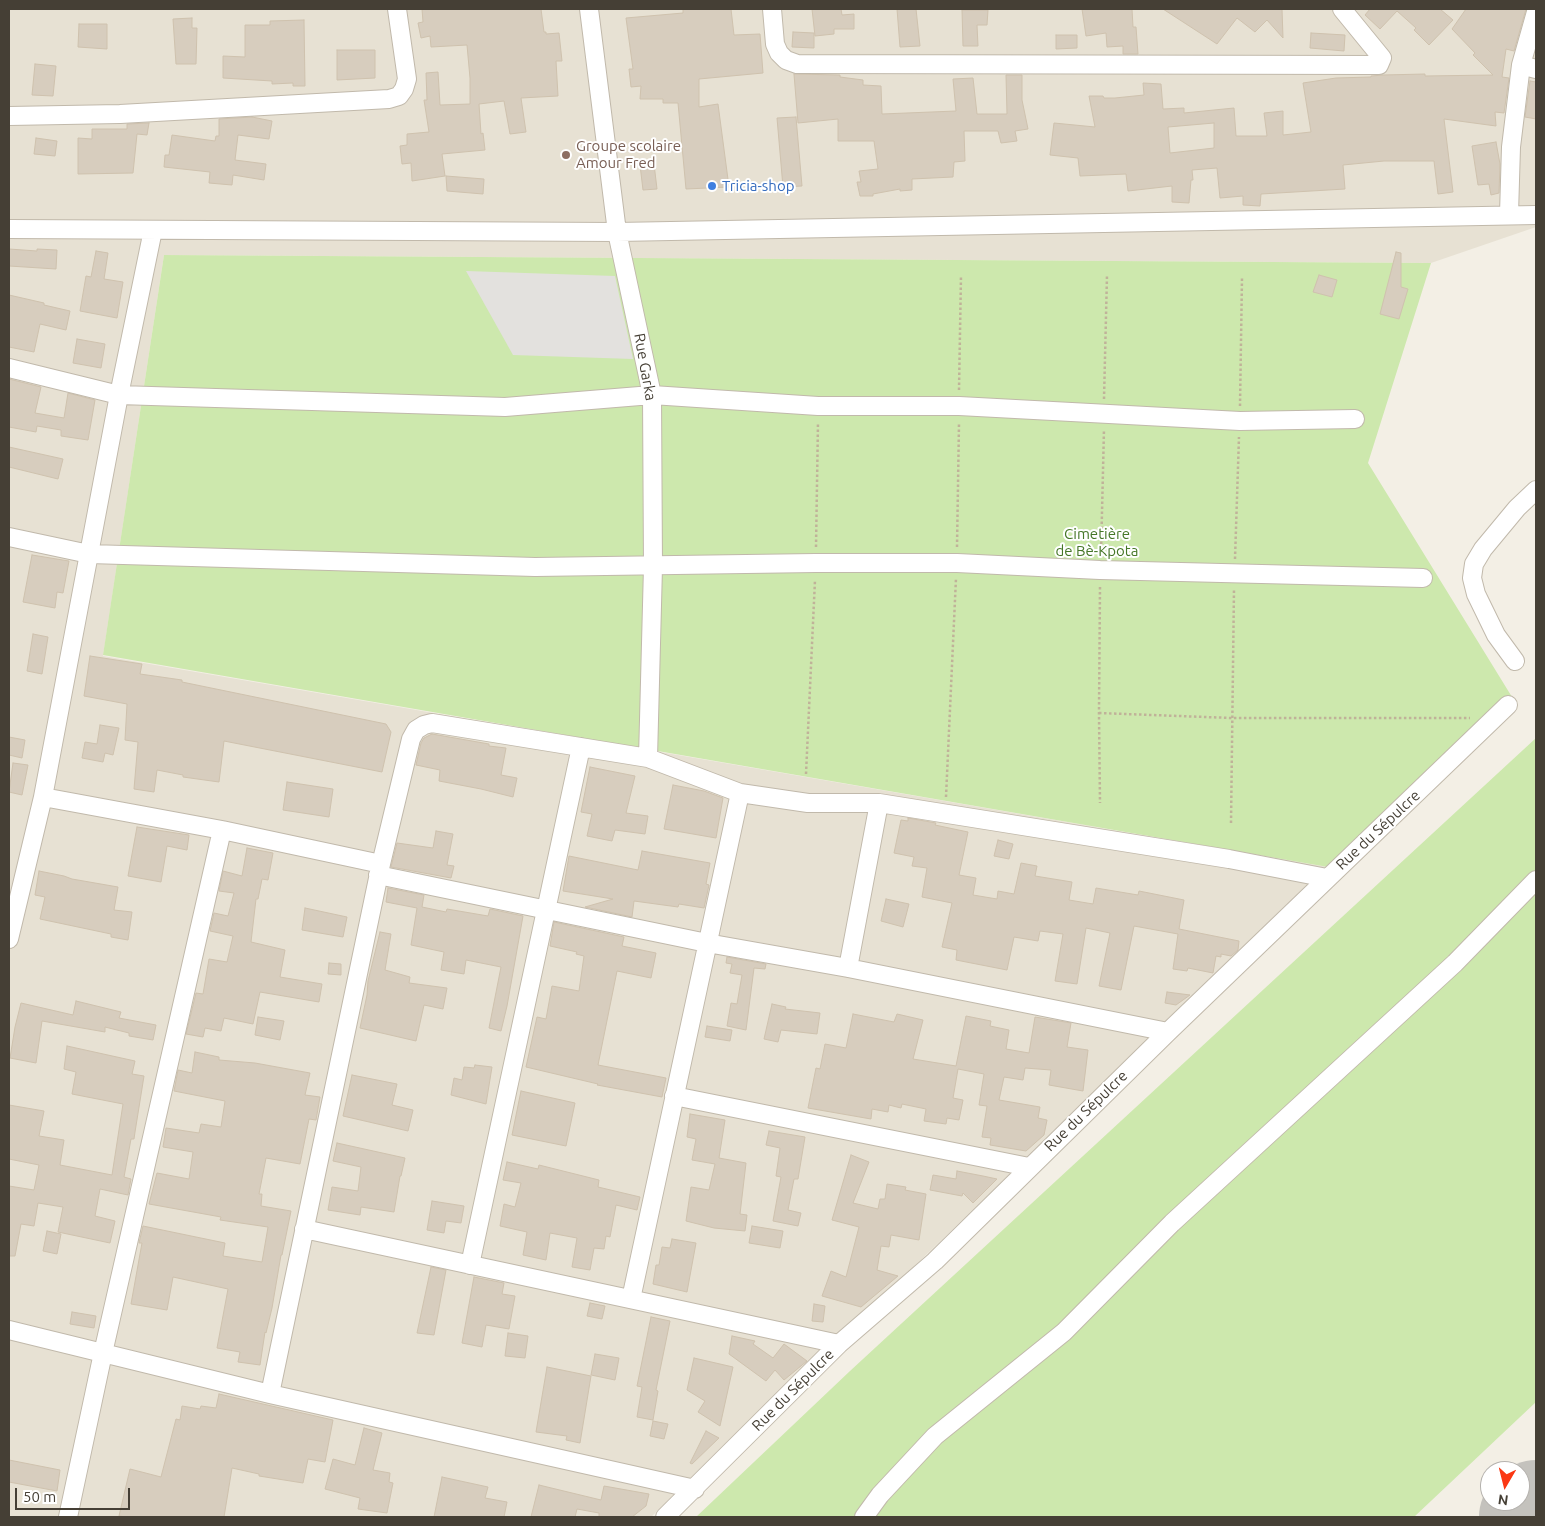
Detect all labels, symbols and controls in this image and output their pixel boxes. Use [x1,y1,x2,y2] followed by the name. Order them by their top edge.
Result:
[576,137,681,172] place label: Groupe scolaire Amour Fred
[560,149,572,161] marker: Groupe scolaire Amour Fred
[722,177,794,195] place label: Tricia-shop
[706,180,718,192] marker: Tricia-shop
[630,332,660,402] street label: Rue Garka
[1056,525,1138,560] park label: Cimetière de Bè-Kpota
[1332,786,1424,874] street label: Rue du Sépulcre
[1041,1067,1131,1155] street label: Rue du Sépulcre
[748,1345,838,1435] street label: Rue du Sépulcre
[1480,1461,1530,1511] north arrow
[18,1478,132,1510] scale bar
[23,1488,56,1505] text: 50 m
[1497,1491,1509,1509] text: N

